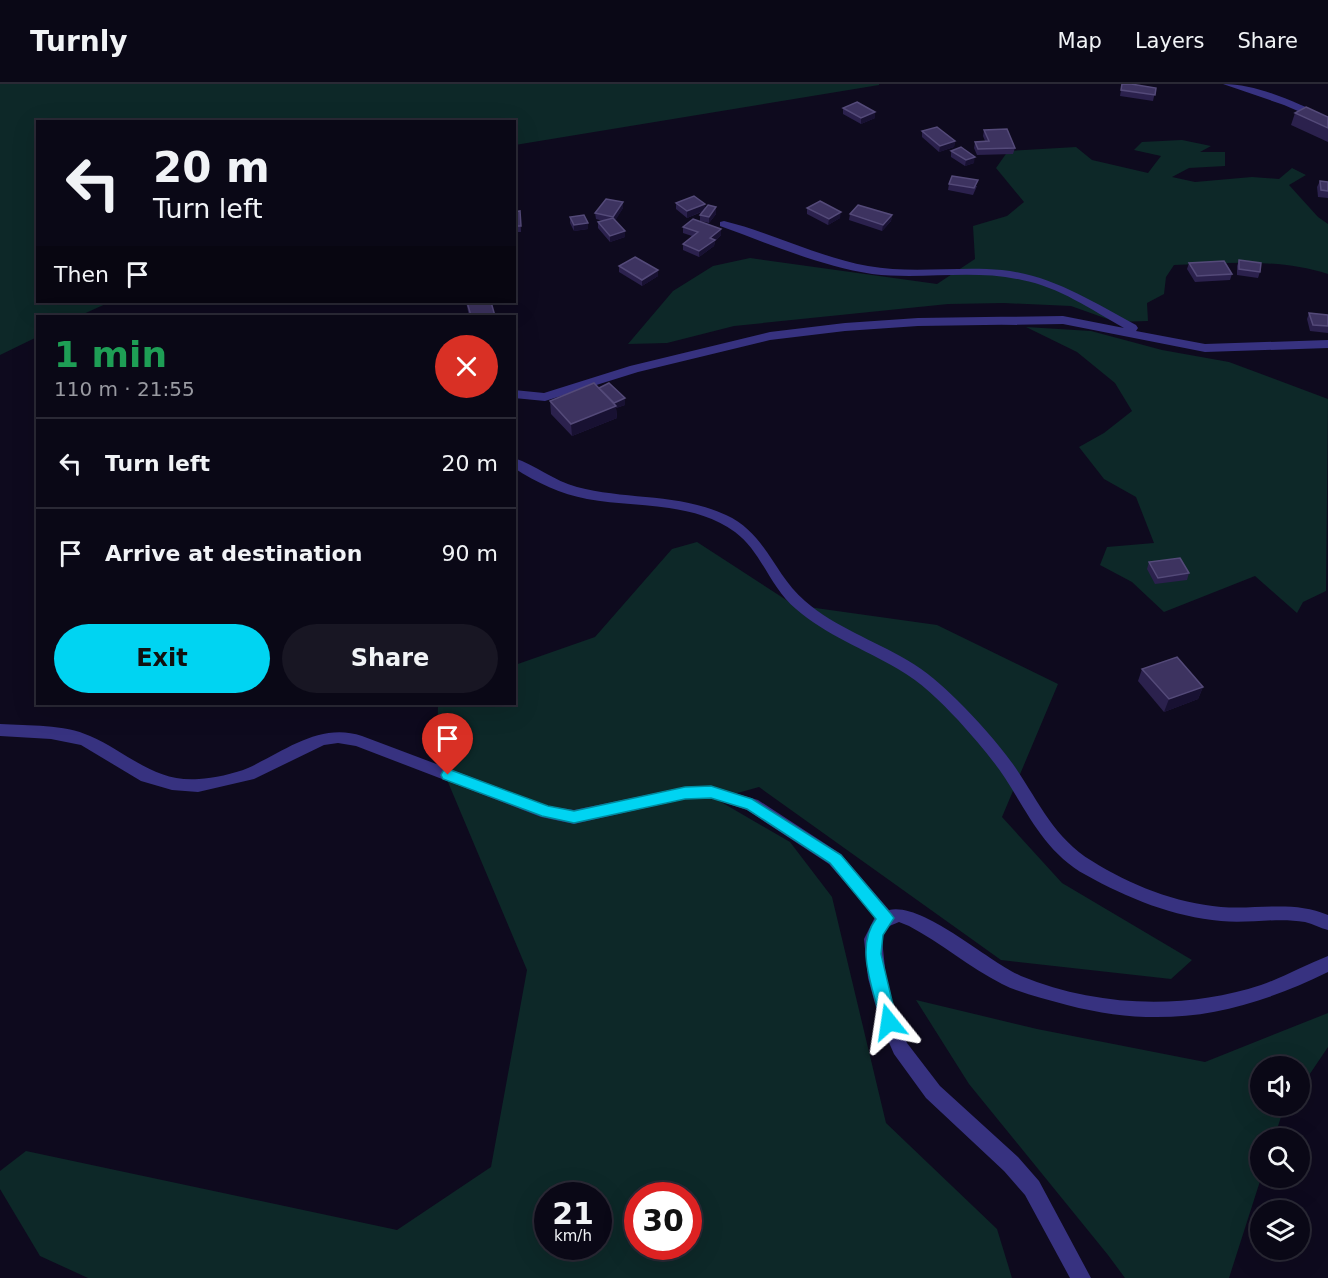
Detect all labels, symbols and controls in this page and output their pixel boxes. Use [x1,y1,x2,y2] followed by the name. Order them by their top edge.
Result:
[30,25,128,58] text: Turnly
[1058,29,1102,53] text: Map
[1135,29,1204,53] text: Layers
[1237,29,1298,53] text: Share
[153,143,270,192] text: 20 m
[54,144,132,222] icon: left
[153,193,263,224] text: Turn left
[121,258,154,291] icon: arrive
[54,262,109,287] text: Then
[54,334,167,375] text: 1 min
[435,335,498,398] button: close
[54,377,195,401] text: 110 m · 21:55
[54,447,87,480] icon: left
[105,451,210,476] text: Turn left
[442,451,498,476] text: 20 m
[54,537,87,570] icon: arrive
[105,541,362,566] text: Arrive at destination
[442,541,498,566] text: 90 m
[54,624,270,693] button: Exit
[282,624,498,693] button: Share
[422,713,473,775] pin
[431,722,464,755] icon: arrive
[857,990,921,1054] position arrow
[1250,1056,1310,1260] map controls
[1250,1056,1310,1116] button: sound
[1250,1128,1310,1188] button: search
[624,1182,702,1260] speed limit sign: 30
[552,1196,594,1231] text: 21
[1250,1200,1310,1260] button: layers
[554,1227,592,1245] text: km/h

